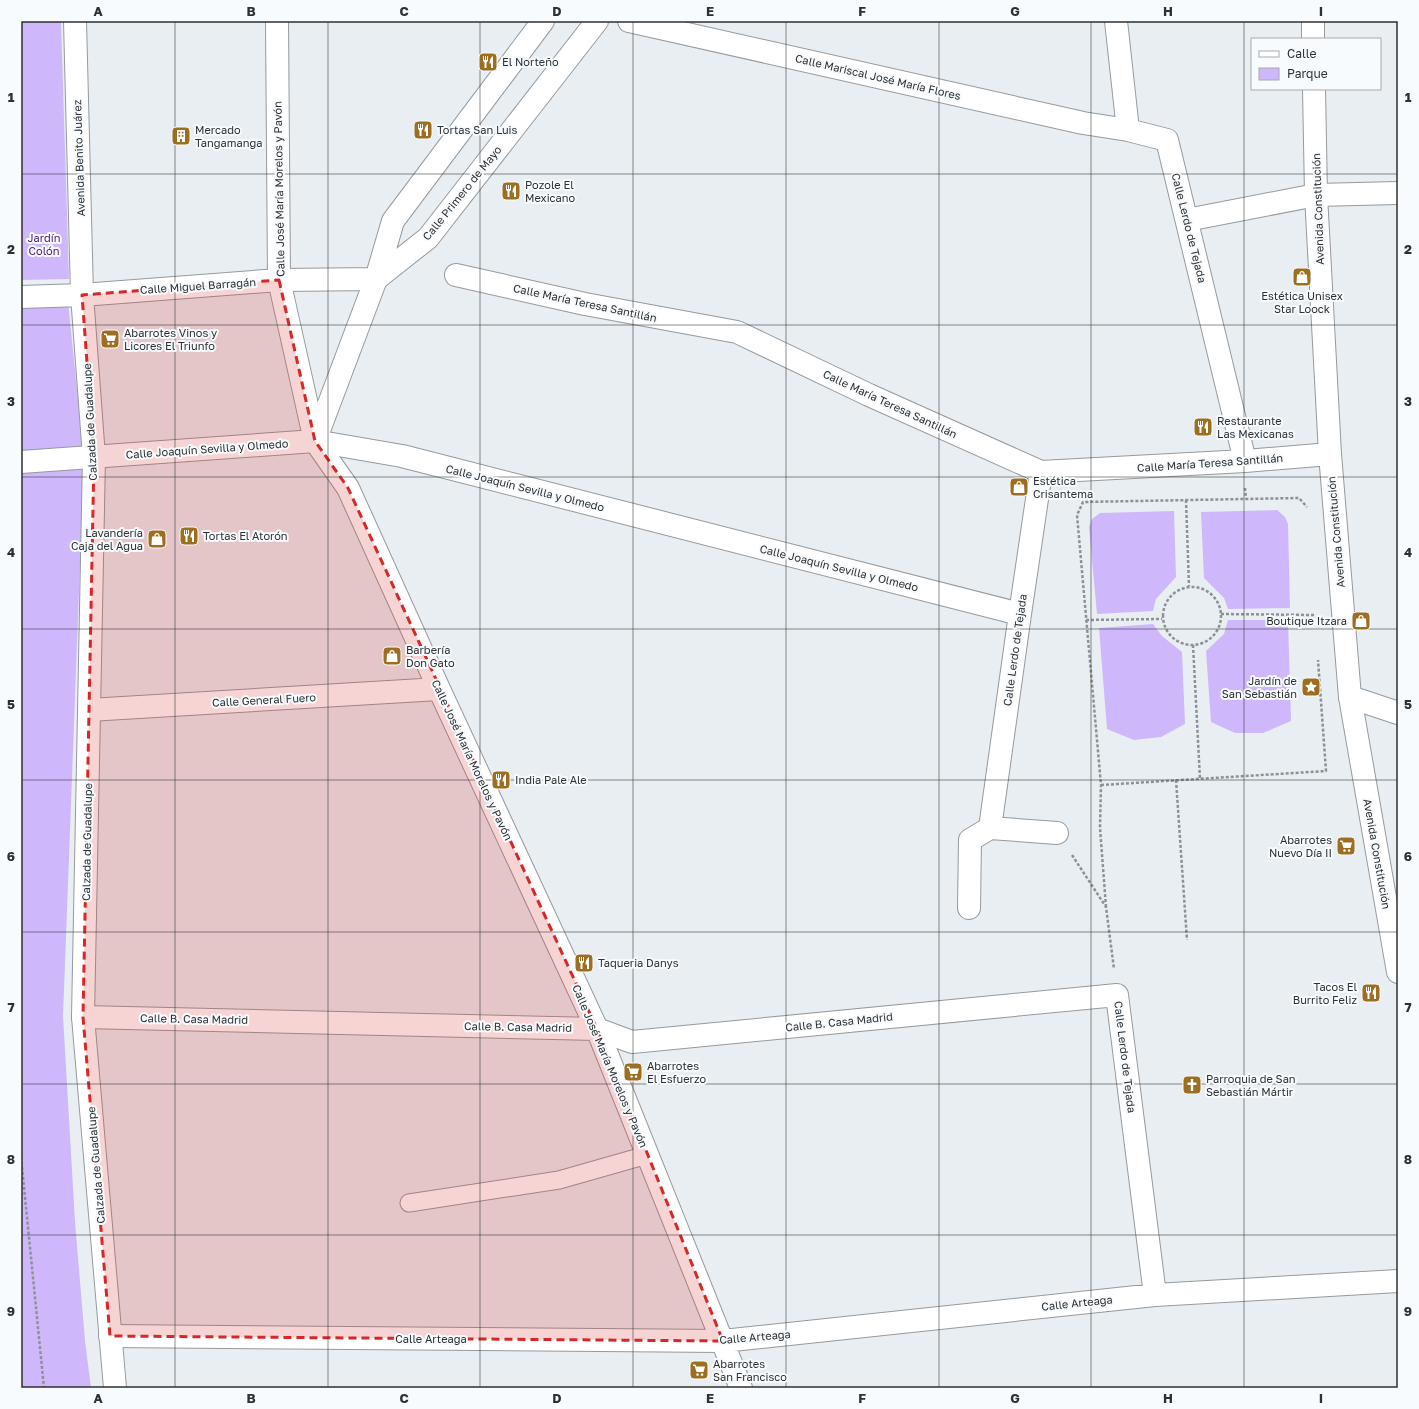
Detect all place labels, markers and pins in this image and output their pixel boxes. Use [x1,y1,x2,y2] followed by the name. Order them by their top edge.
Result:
[477,51,499,73] restaurant icon: El Norteño
[502,55,559,68] place label: El Norteño
[412,119,434,141] restaurant icon: Tortas San Luis
[195,123,263,149] place label: Mercado Tangamanga
[437,123,518,136] place label: Tortas San Luis
[170,125,192,147] building icon: Mercado Tangamanga
[525,178,576,204] place label: Pozole El Mexicano
[500,180,522,202] restaurant icon: Pozole El Mexicano
[1291,266,1313,288] shop icon: Estética Unisex Star Loock
[1261,289,1343,315] place label: Estética Unisex Star Loock
[124,326,217,352] place label: Abarrotes Vinos y Licores El Triunfo
[99,328,121,350] supermarket icon: Abarrotes Vinos y Licores El Triunfo
[1217,414,1294,440] place label: Restaurante Las Mexicanas
[1192,416,1214,438] restaurant icon: Restaurante Las Mexicanas
[1033,474,1093,500] place label: Estética Crisantema
[1008,476,1030,498] shop icon: Estética Crisantema
[178,525,200,547] restaurant icon: Tortas El Atorón
[71,526,143,552] place label: Lavandería Caja del Agua
[146,528,168,550] shop icon: Lavandería Caja del Agua
[203,529,288,542] place label: Tortas El Atorón
[1350,610,1372,632] shop icon: Boutique Itzara
[1266,614,1347,627] place label: Boutique Itzara
[406,643,455,669] place label: Barbería Don Gato
[381,645,403,667] shop icon: Barbería Don Gato
[1222,674,1297,700] place label: Jardín de San Sebastián
[1300,676,1322,698] place icon: Jardín de San Sebastián
[490,769,512,791] restaurant icon: India Pale Ale
[515,773,587,786] place label: India Pale Ale
[1269,833,1332,859] place label: Abarrotes Nuevo Día II
[1335,835,1357,857] supermarket icon: Abarrotes Nuevo Día II
[573,952,595,974] restaurant icon: Taqueria Danys
[598,956,679,969] place label: Taqueria Danys
[1293,980,1357,1006] place label: Tacos El Burrito Feliz
[1360,982,1382,1004] restaurant icon: Tacos El Burrito Feliz
[647,1059,707,1085] place label: Abarrotes El Esfuerzo
[622,1061,644,1083] supermarket icon: Abarrotes El Esfuerzo
[1206,1072,1296,1098] place label: Parroquia de San Sebastián Mártir
[1181,1074,1203,1096] church icon: Parroquia de San Sebastián Mártir
[713,1357,787,1383] place label: Abarrotes San Francisco
[688,1359,710,1381] supermarket icon: Abarrotes San Francisco

